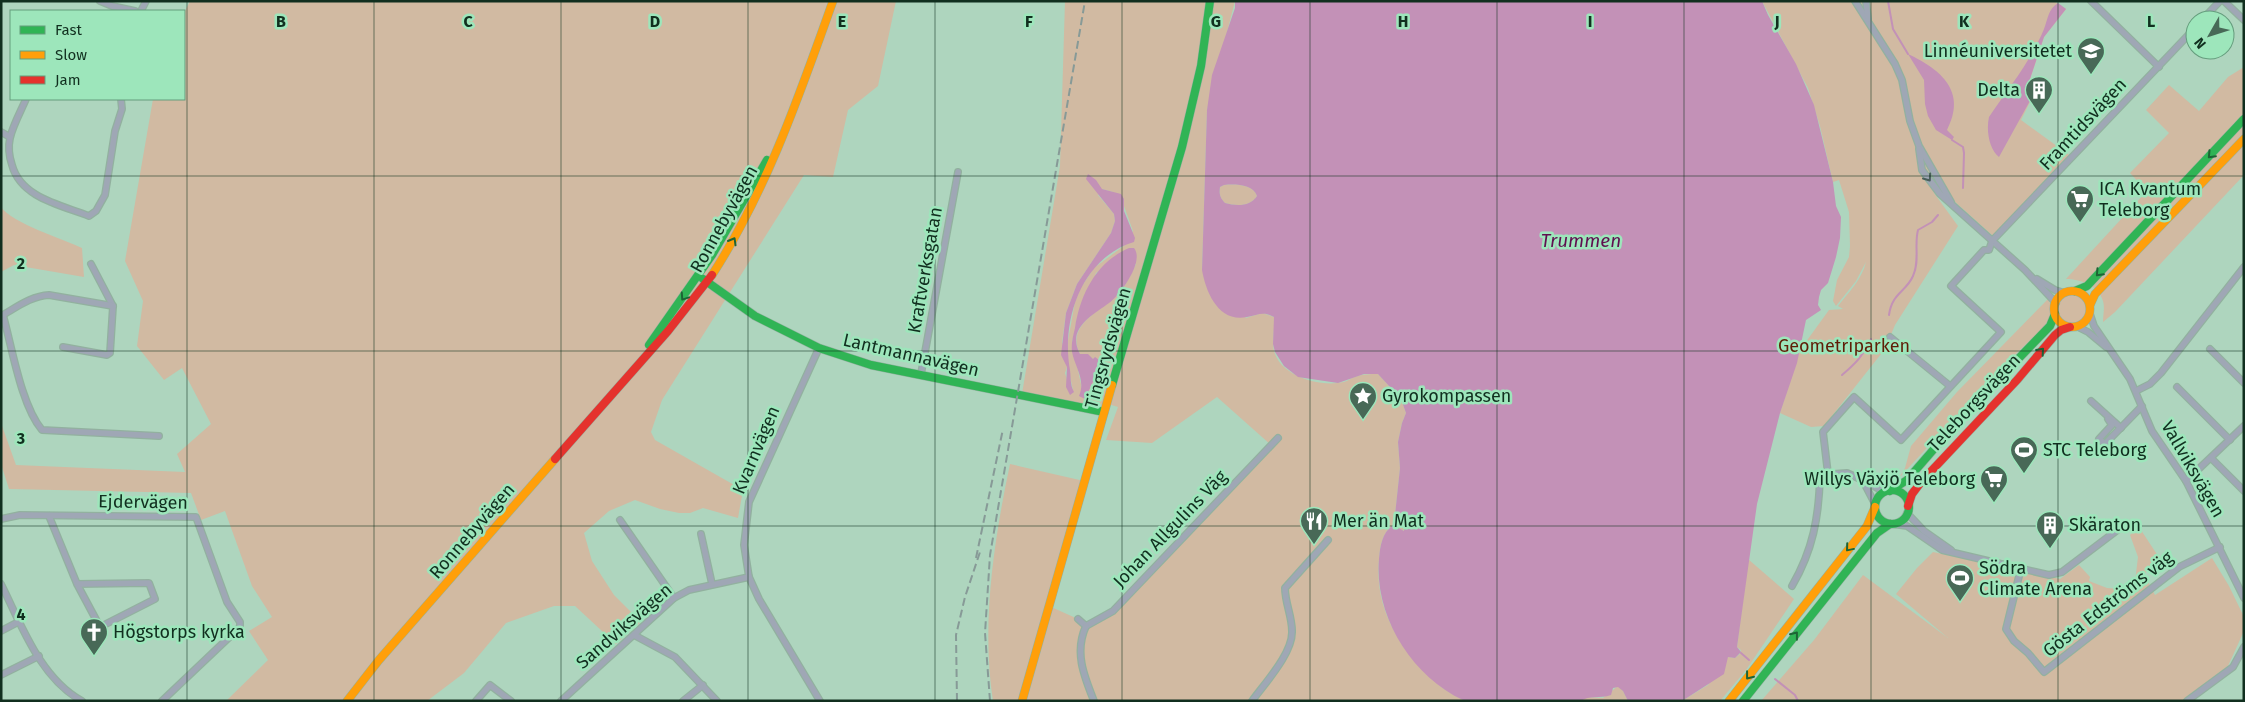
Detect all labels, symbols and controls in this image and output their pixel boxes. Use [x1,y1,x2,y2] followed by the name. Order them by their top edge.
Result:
[10,10,185,100] legend
[2185,10,2235,60] north arrow
[276,12,286,31] text: B
[463,12,473,31] text: C
[650,12,660,31] text: D
[838,12,846,31] text: E
[1025,12,1033,31] text: F
[1211,12,1221,31] text: G
[1398,12,1408,31] text: H
[1588,12,1592,31] text: I
[1773,12,1780,31] text: J
[1959,12,1970,31] text: K
[2147,12,2155,31] text: L
[55,21,82,39] text: Fast
[2191,34,2210,52] text: N
[2076,36,2106,75] school or university icon: Linnéuniversitetet
[1924,40,2073,62] place label: Linnéuniversitetet
[55,46,87,64] text: Slow
[55,71,81,89] text: Jam
[2035,73,2131,175] street label: Framtidsvägen
[2024,75,2054,114] building icon: Delta
[1977,79,2020,101] place label: Delta
[2207,149,2216,158] one-way arrow
[686,162,762,276] street label: Ronnebyvägen
[1922,172,1931,182] one-way arrow
[2099,178,2201,221] place label: ICA Kvantum Teleborg
[2065,184,2095,223] supermarket icon: ICA Kvantum Teleborg
[903,205,947,335] street label: Kraftverksgatan
[1541,229,1621,252] water label: Trummen
[726,237,736,246] one-way arrow
[17,254,25,273] text: 2
[2096,268,2105,277] one-way arrow
[1080,285,1136,411] street label: Tingsrydsvägen
[681,292,690,301] one-way arrow
[841,329,981,381] street label: Lantmannavägen
[1778,335,1910,357] park label: Geometriparken
[2036,347,2045,356] one-way arrow
[1923,349,2025,457] street label: Teleborgsvägen
[1348,381,1378,420] place icon: Gyrokompassen
[1382,385,1511,407] place label: Gyrokompassen
[728,403,784,497] street label: Kvarnvägen
[2156,417,2230,521] street label: Vallviksvägen
[16,429,25,448] text: 3
[2009,435,2039,474] sports icon: STC Teleborg
[2043,439,2147,461] place label: STC Teleborg
[1979,464,2009,503] supermarket icon: Willys Växjö Teleborg
[1108,465,1232,592] street label: Johan Allgulins Väg
[1804,468,1976,490] place label: Willys Växjö Teleborg
[425,479,519,583] street label: Ronnebyvägen
[98,490,188,514] street label: Ejdervägen
[1299,506,1329,545] restaurant icon: Mer än Mat
[1333,510,1424,532] place label: Mer än Mat
[2035,510,2065,549] building icon: Skäraton
[2069,514,2141,536] place label: Skäraton
[1847,542,1855,551] one-way arrow
[2038,546,2178,662] street label: Gösta Edströms väg
[1979,557,2092,600] place label: Södra Climate Arena
[1945,563,1975,602] sports icon: Södra Climate Arena
[572,578,676,674] street label: Sandviksvägen
[16,605,26,624] text: 4
[79,617,109,656] church icon: Högstorps kyrka
[113,621,245,643] place label: Högstorps kyrka
[1789,631,1798,641] one-way arrow
[1746,670,1755,680] one-way arrow

